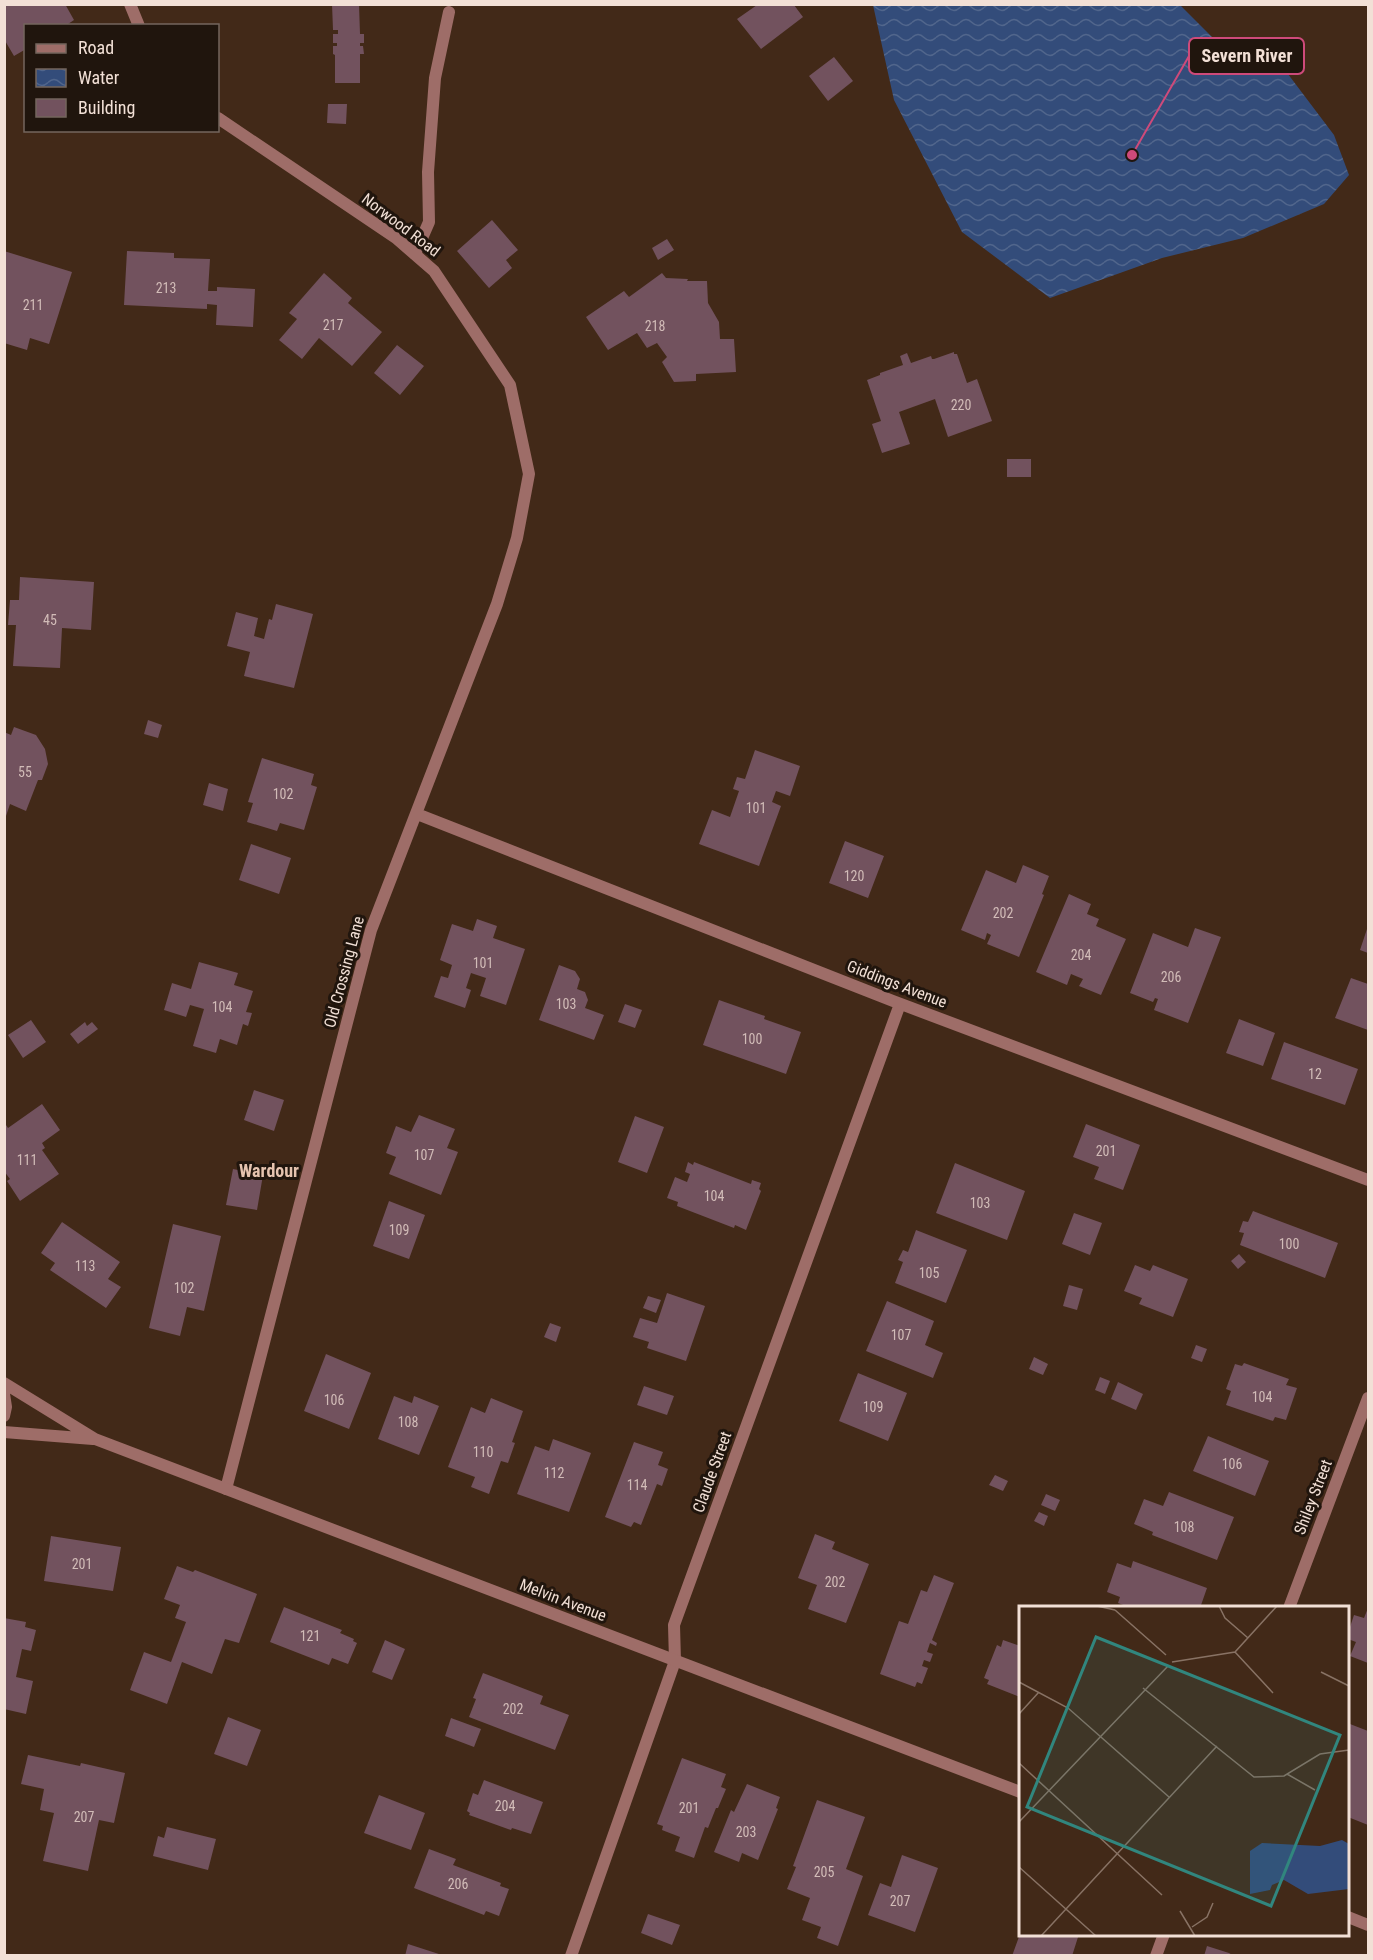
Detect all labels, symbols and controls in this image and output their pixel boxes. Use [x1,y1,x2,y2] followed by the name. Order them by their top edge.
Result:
[24,24,219,132] legend
[78,37,114,58] text: Road
[1189,38,1304,74] callout: Severn River
[1202,45,1292,66] text: Severn River
[78,67,120,88] text: Water
[78,97,135,118] text: Building
[358,189,444,261] street label: Norwood Road
[156,280,176,296] house number: 213
[23,297,43,313] house number: 211
[323,317,343,333] house number: 217
[645,318,665,334] house number: 218
[951,397,971,413] house number: 220
[43,612,57,628] house number: 45
[18,764,32,780] house number: 55
[273,786,293,802] house number: 102
[746,800,766,816] house number: 101
[844,868,864,884] house number: 120
[993,905,1013,921] house number: 202
[320,914,368,1030] street label: Old Crossing Lane
[1071,947,1091,963] house number: 204
[473,955,493,971] house number: 101
[844,956,950,1012] street label: Giddings Avenue
[1161,969,1181,985] house number: 206
[556,996,576,1012] house number: 103
[212,999,232,1015] house number: 104
[742,1031,762,1047] house number: 100
[1308,1066,1322,1082] house number: 12
[1096,1143,1116,1159] house number: 201
[414,1147,434,1163] house number: 107
[17,1152,37,1168] house number: 111
[239,1160,299,1181] district label: Wardour
[704,1188,724,1204] house number: 104
[970,1195,990,1211] house number: 103
[389,1222,409,1238] house number: 109
[1279,1236,1299,1252] house number: 100
[75,1258,95,1274] house number: 113
[919,1265,939,1281] house number: 105
[174,1280,194,1296] house number: 102
[891,1327,911,1343] house number: 107
[1252,1389,1272,1405] house number: 104
[324,1392,344,1408] house number: 106
[863,1399,883,1415] house number: 109
[398,1414,418,1430] house number: 108
[689,1429,736,1515] street label: Claude Street
[473,1444,493,1460] house number: 110
[1222,1456,1242,1472] house number: 106
[1290,1457,1336,1537] street label: Shiley Street
[544,1465,564,1481] house number: 112
[627,1477,647,1493] house number: 114
[1174,1519,1194,1535] house number: 108
[72,1556,92,1572] house number: 201
[825,1574,845,1590] house number: 202
[517,1575,609,1625] street label: Melvin Avenue
[1019,1606,1349,1936] inset map
[300,1628,320,1644] house number: 121
[503,1701,523,1717] house number: 202
[495,1798,515,1814] house number: 204
[679,1800,699,1816] house number: 201
[74,1809,94,1825] house number: 207
[736,1824,756,1840] house number: 203
[814,1864,834,1880] house number: 205
[448,1876,468,1892] house number: 206
[890,1893,910,1909] house number: 207

